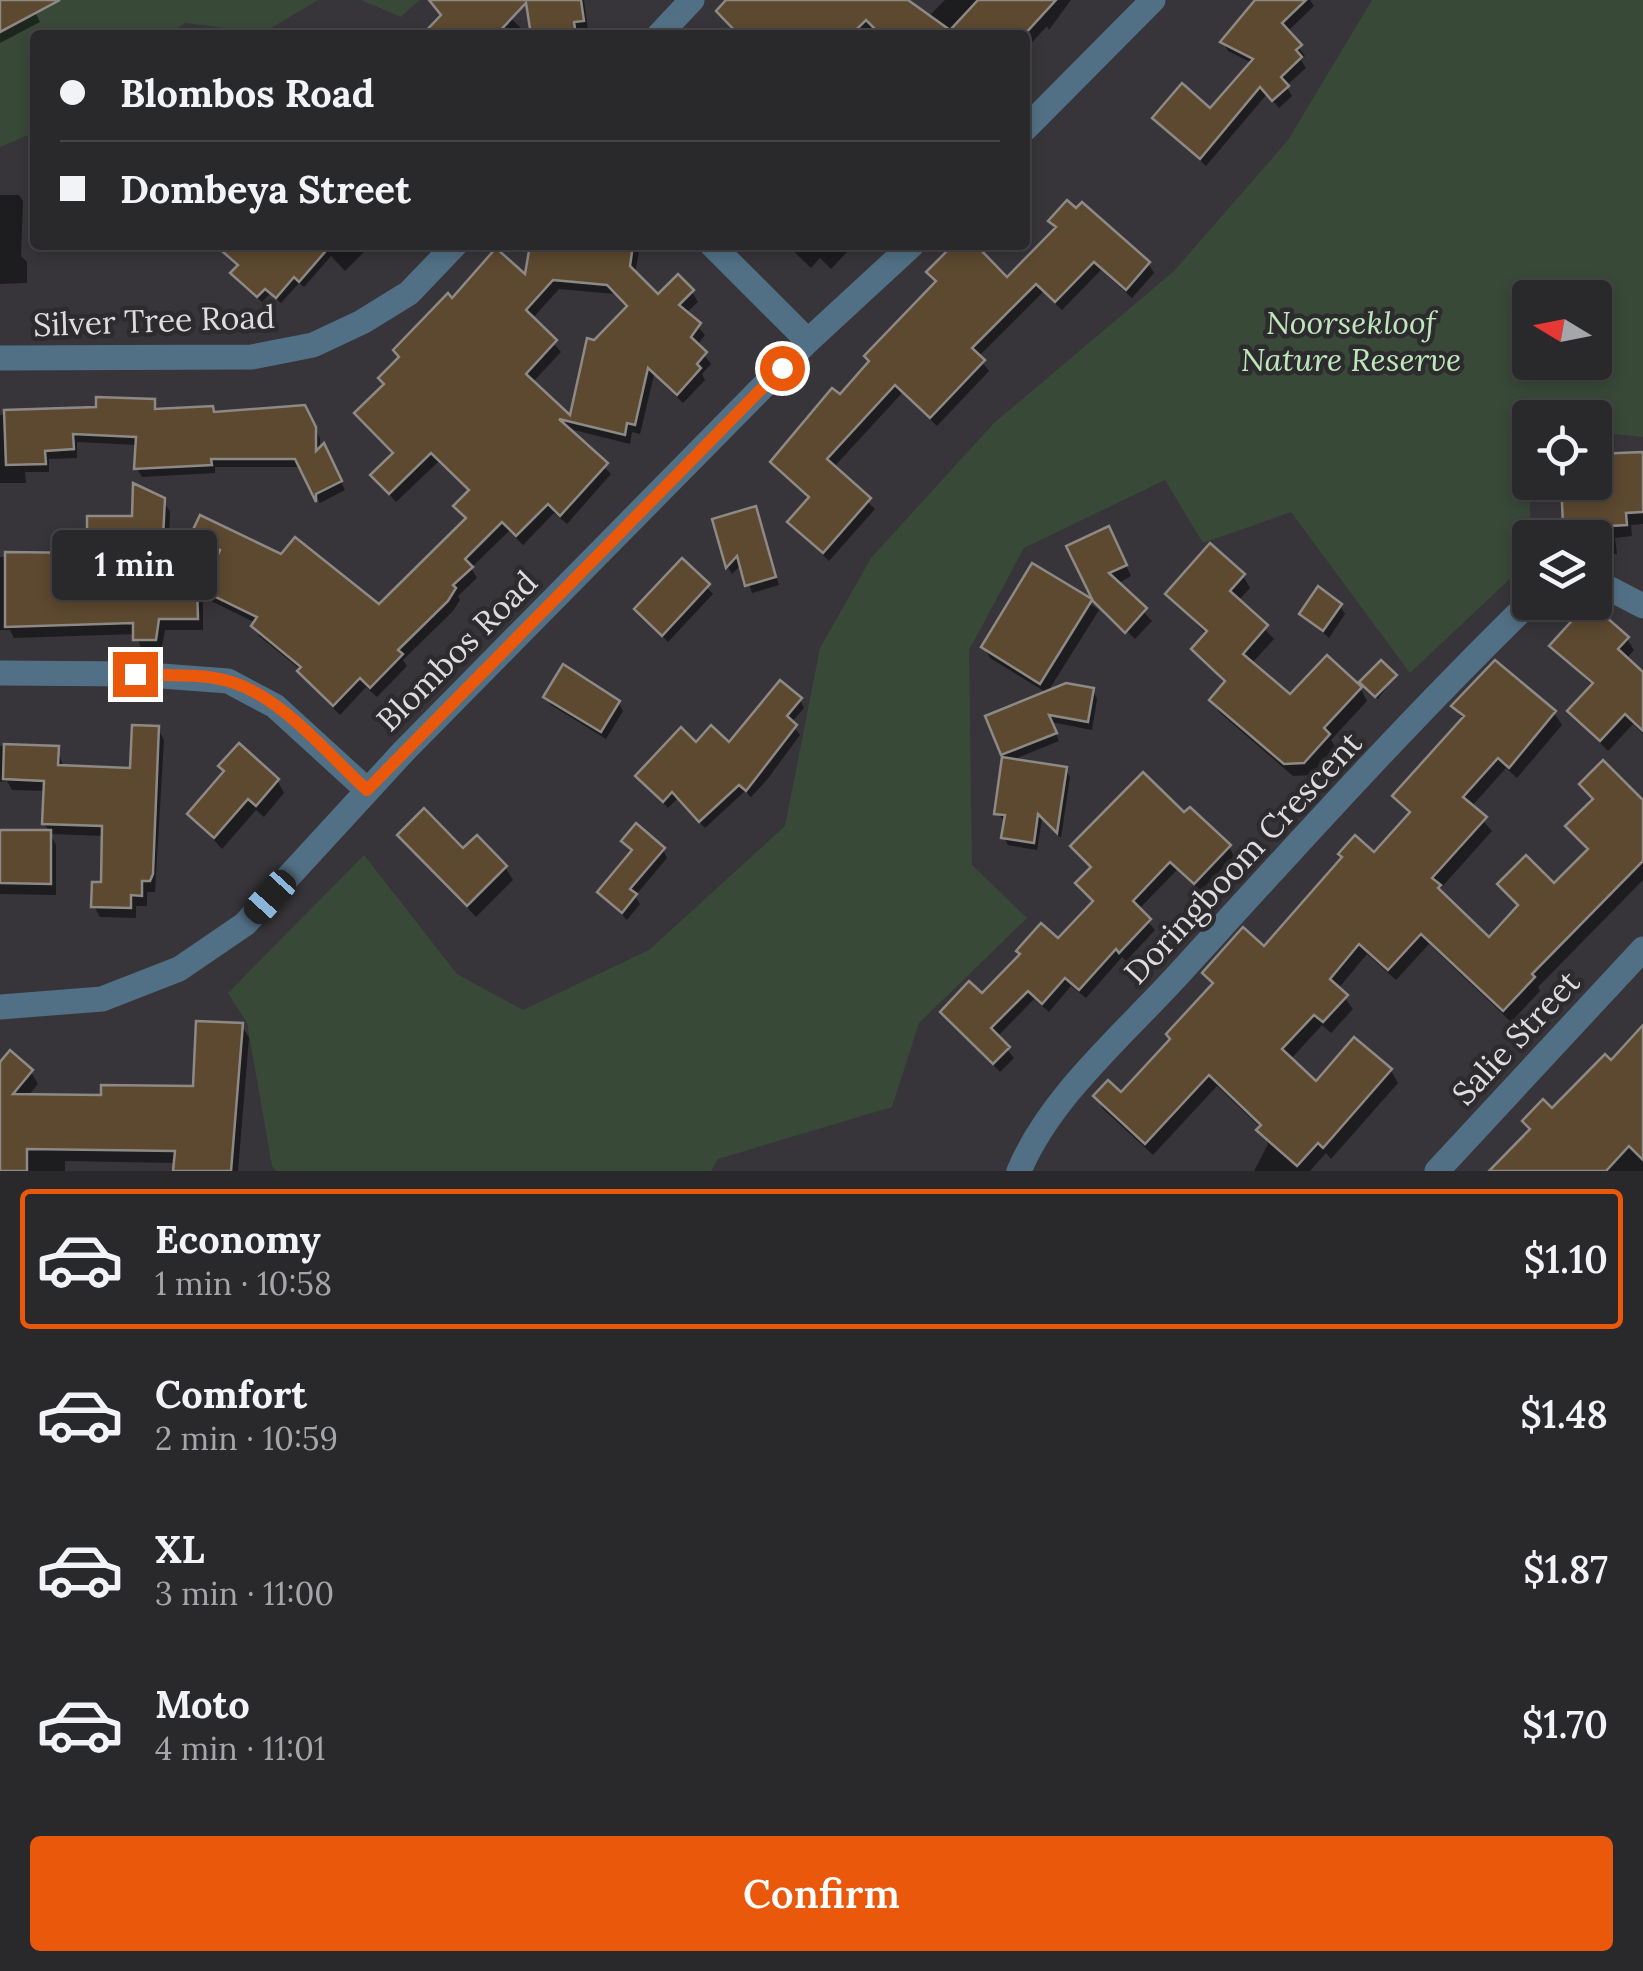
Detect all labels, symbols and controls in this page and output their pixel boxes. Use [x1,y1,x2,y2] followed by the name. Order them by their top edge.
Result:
[120,69,374,117] text: Blombos Road
[120,165,411,213] text: Dombeya Street
[1512,280,1612,380] north arrow
[1512,280,1612,620] map controls
[32,296,276,345] street label: Silver Tree Road
[1241,302,1461,380] park label: Noorsekloof Nature Reserve
[760,346,805,391] route start
[1512,400,1612,500] button: locate
[1512,520,1612,620] button: layers
[52,529,218,599] callout: 1 min
[94,544,175,585] text: 1 min
[368,562,546,740] street label: Blombos Road
[113,652,158,697] route end
[1115,722,1371,992] street label: Doringboom Crescent
[239,865,301,929] car
[1443,961,1589,1113] street label: Salie Street
[35,1214,125,1304] icon: car
[155,1215,321,1263] text: Economy
[1524,1235,1608,1283] text: $1.10
[155,1263,332,1304] text: 1 min · 10:58
[35,1369,125,1459] icon: car
[155,1370,307,1418] text: Comfort
[1520,1390,1608,1438] text: $1.48
[155,1418,338,1459] text: 2 min · 10:59
[35,1524,125,1614] icon: car
[155,1525,205,1573] text: XL
[1523,1545,1608,1593] text: $1.87
[155,1573,334,1614] text: 3 min · 11:00
[35,1679,125,1769] icon: car
[155,1680,250,1728] text: Moto
[1522,1700,1608,1748] text: $1.70
[155,1728,325,1769] text: 4 min · 11:01
[30,1836,1613,1951] button: Confirm

